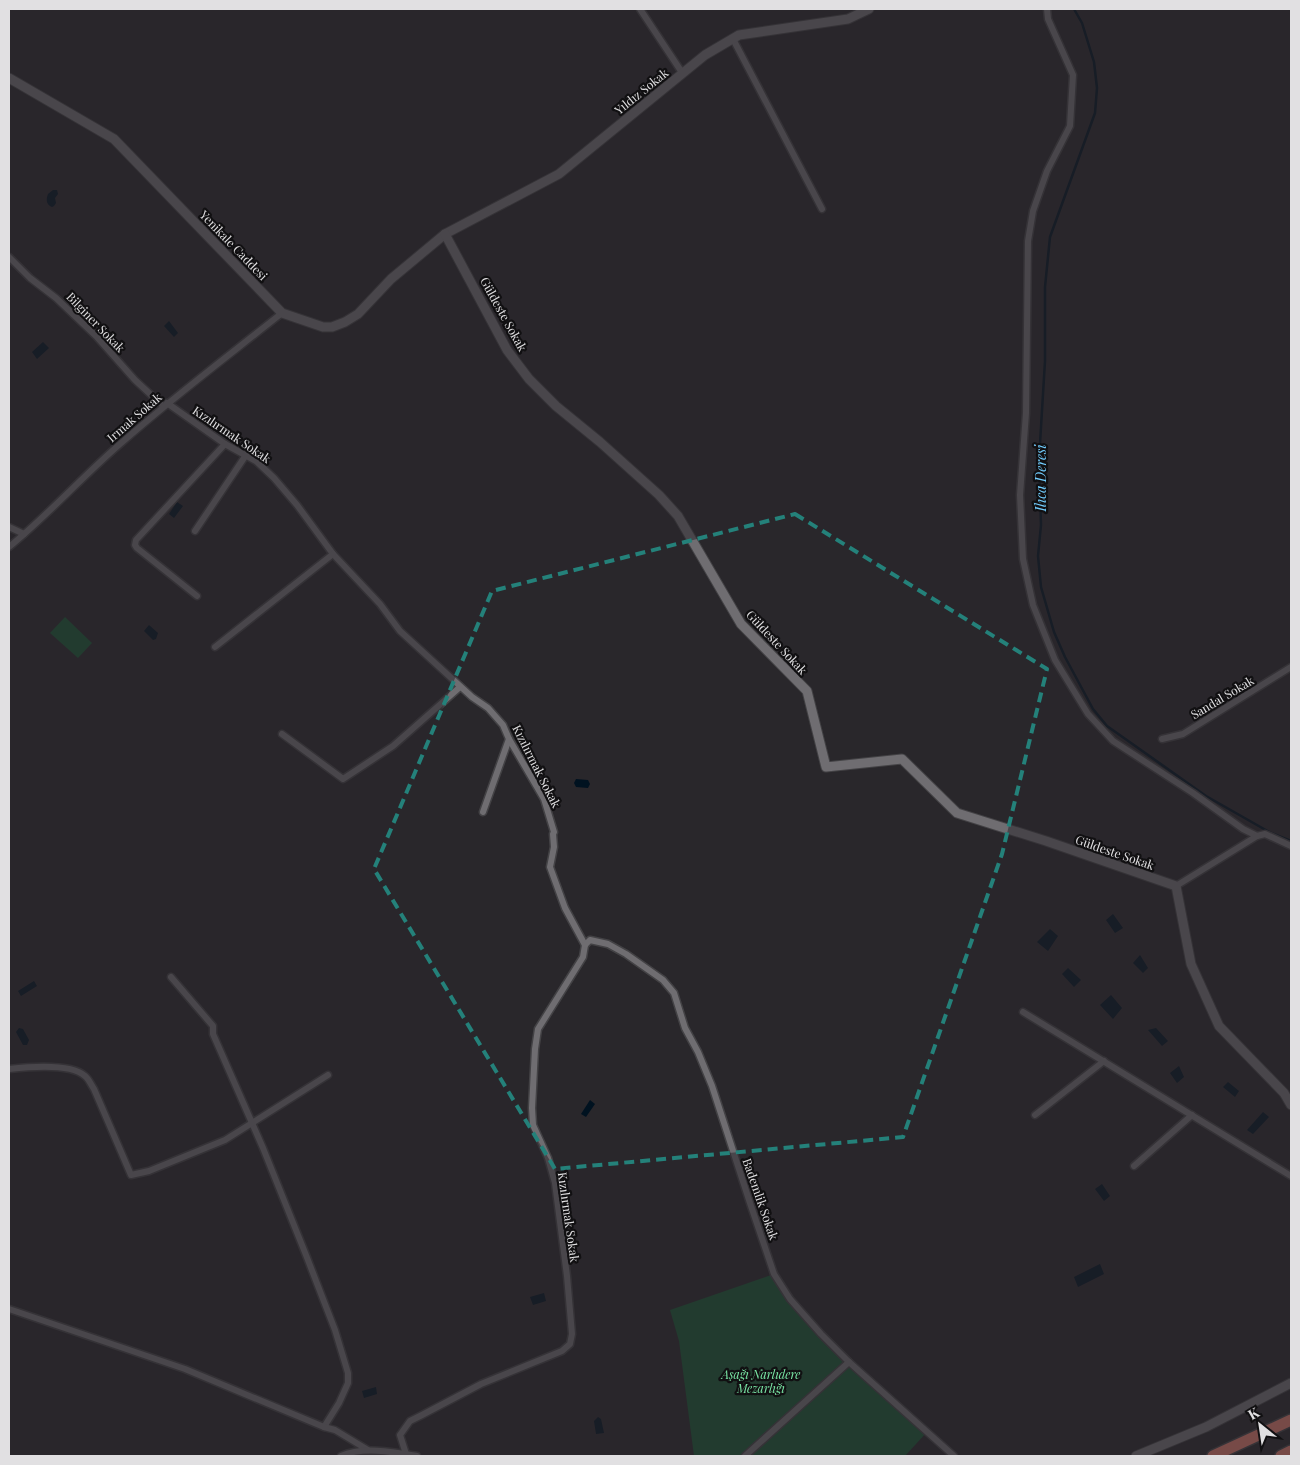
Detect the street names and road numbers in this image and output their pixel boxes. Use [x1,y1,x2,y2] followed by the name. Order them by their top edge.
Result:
[610,64,671,118] street label: Yıldız Sokak
[196,206,272,284] street label: Yenikale Caddesi
[477,274,531,354] street label: Güldeste Sokak
[63,289,129,356] street label: Bilginer Sokak
[103,389,165,445] street label: Irmak Sokak
[190,402,275,466] street label: Kızılırmak Sokak
[743,606,811,678] street label: Güldeste Sokak
[1187,672,1257,722] street label: Sandal Sokak
[509,722,565,811] street label: Kızılırmak Sokak
[1073,831,1157,873] street label: Güldeste Sokak
[740,1156,783,1242] street label: Bademlik Sokak
[555,1171,583,1264] street label: Kızılırmak Sokak

